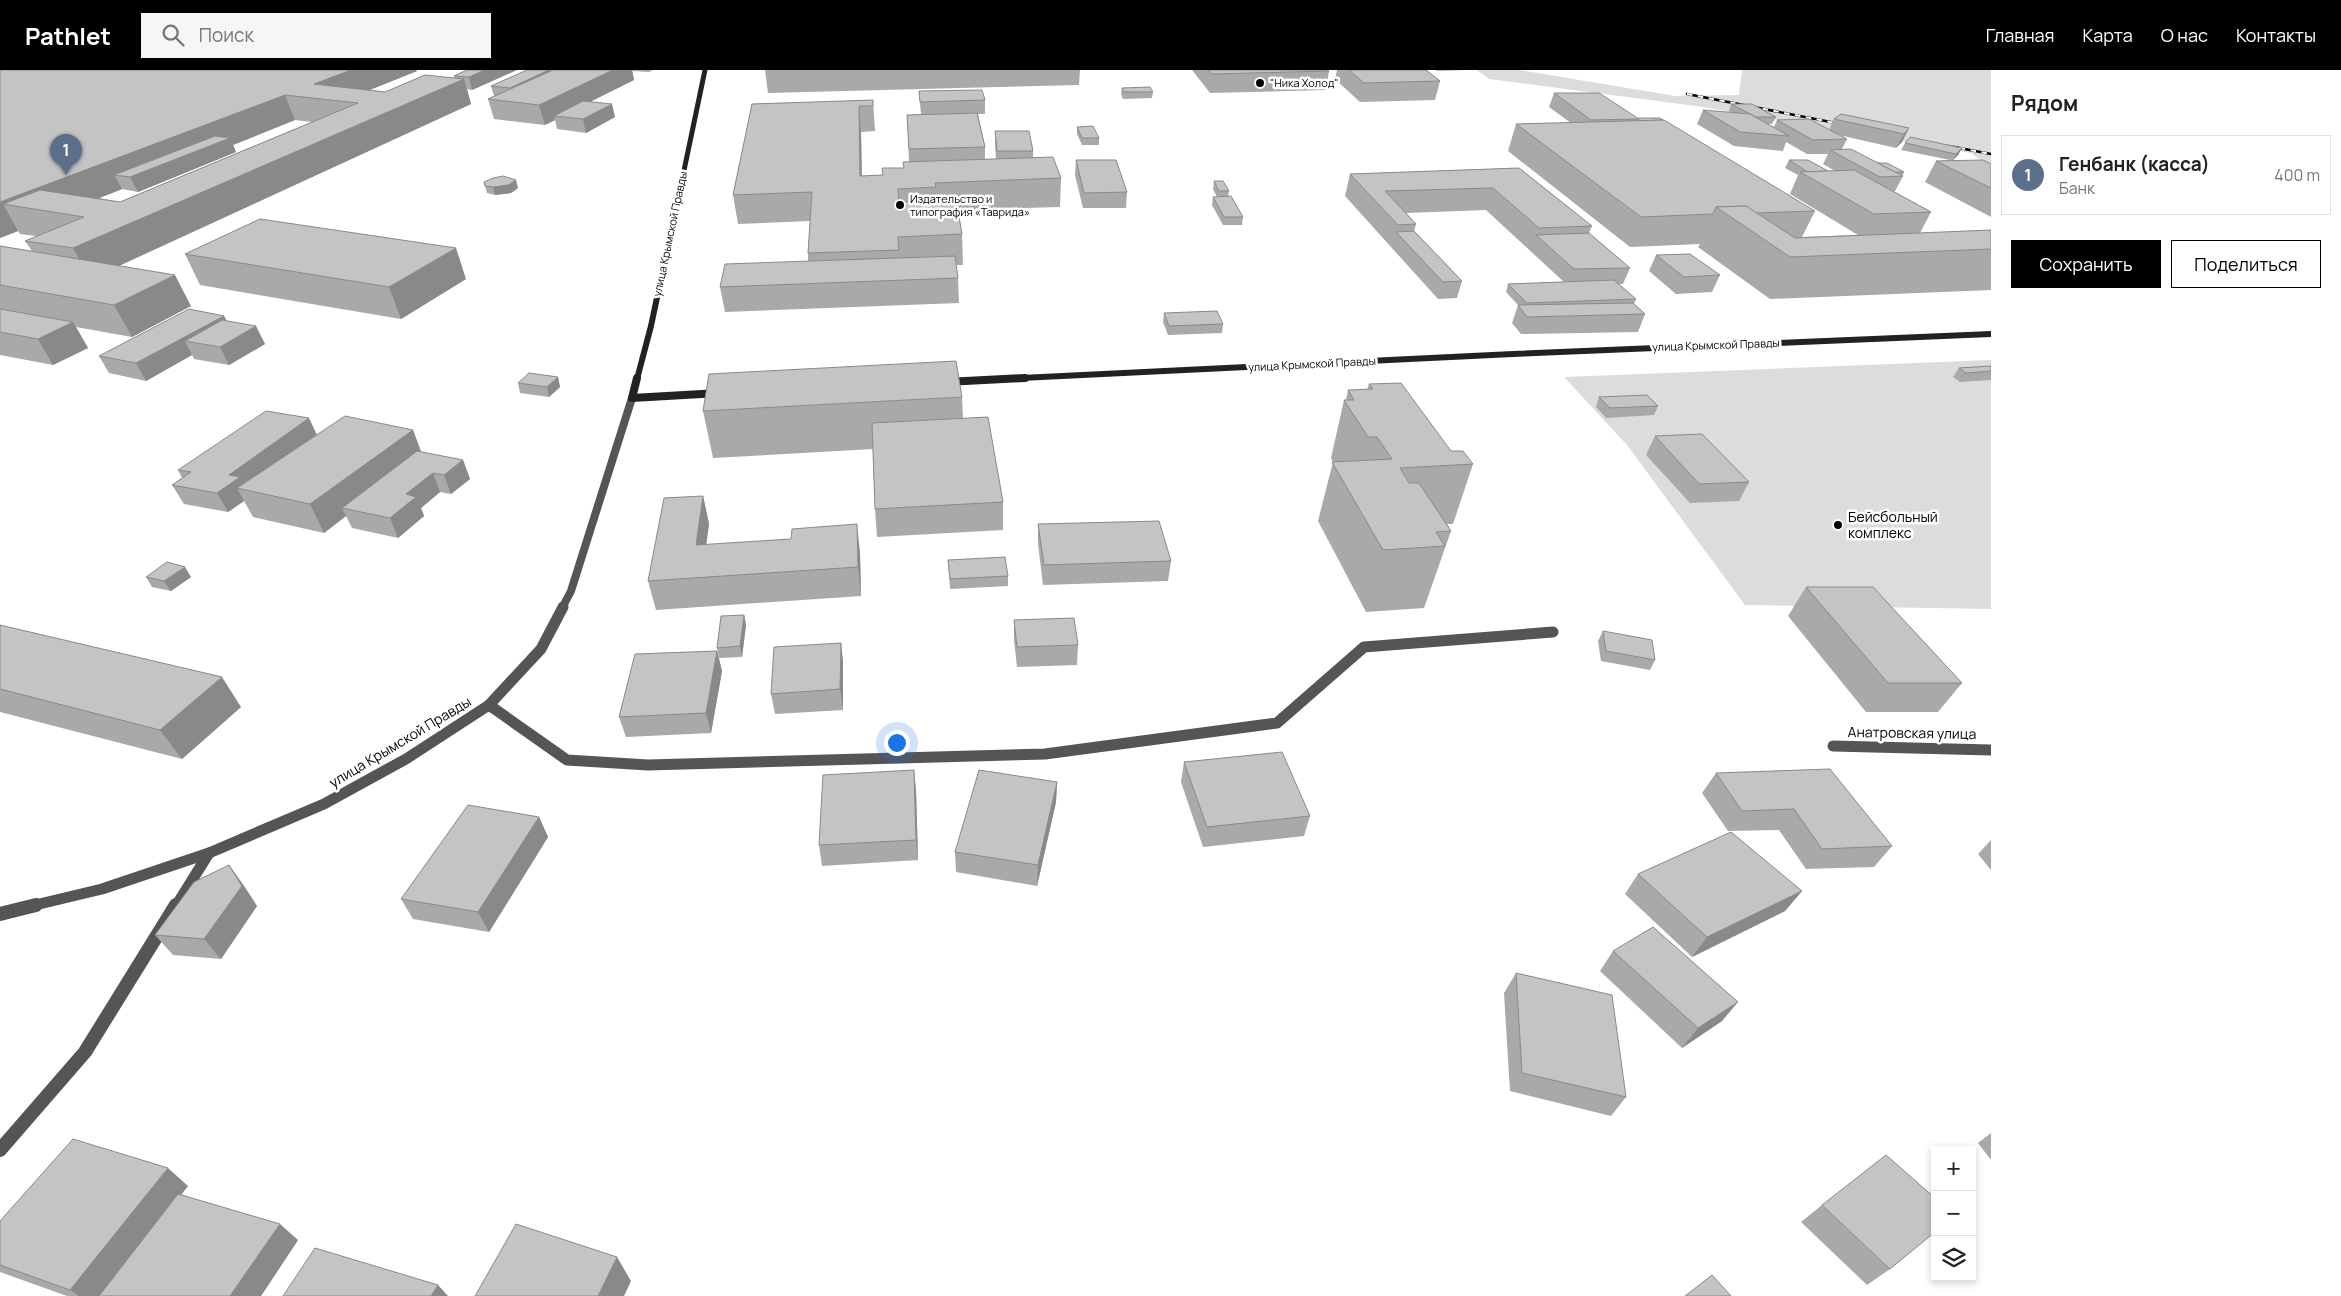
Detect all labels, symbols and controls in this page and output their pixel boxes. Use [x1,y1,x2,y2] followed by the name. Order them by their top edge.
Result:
[141,13,491,58] search box
[25,19,111,52] text: Pathlet
[159,21,187,49] icon: search
[199,22,254,48] text: Поиск
[1986,23,2055,47] text: Главная
[2083,23,2133,47] text: Карта
[2161,23,2208,47] text: О нас
[2236,23,2316,47] text: Контакты
[1270,75,1339,90] place label: "Ника Холод"
[1254,77,1266,89] marker: "Ника Холод"
[2011,89,2078,117] text: Рядом
[50,134,82,175] pin: 1
[2059,151,2210,177] text: Генбанк (касса)
[2024,164,2032,186] text: 1
[2274,164,2320,186] text: 400 m
[649,170,690,298] street label: улица Крымской Правды
[2059,177,2095,199] text: Банк
[910,191,1030,219] place label: Издательство и типография «Таврида»
[894,199,906,211] marker: Издательство и типография «Таврида»
[2011,240,2161,288] button: Сохранить
[2171,240,2321,288] button: Поделиться
[1652,335,1780,354] street label: улица Крымской Правды
[1248,353,1376,374] street label: улица Крымской Правды
[1848,507,1938,542] place label: Бейсбольный комплекс
[1832,519,1844,531] marker: Бейсбольный комплекс
[325,692,474,792] street label: улица Крымской Правды
[1848,722,1976,743] street label: Анатровская улица
[884,730,910,756] your location
[1931,1146,1976,1281] map controls
[1931,1146,1976,1191] button: +
[1931,1191,1976,1236] button: −
[1931,1236,1976,1281] button: layers

